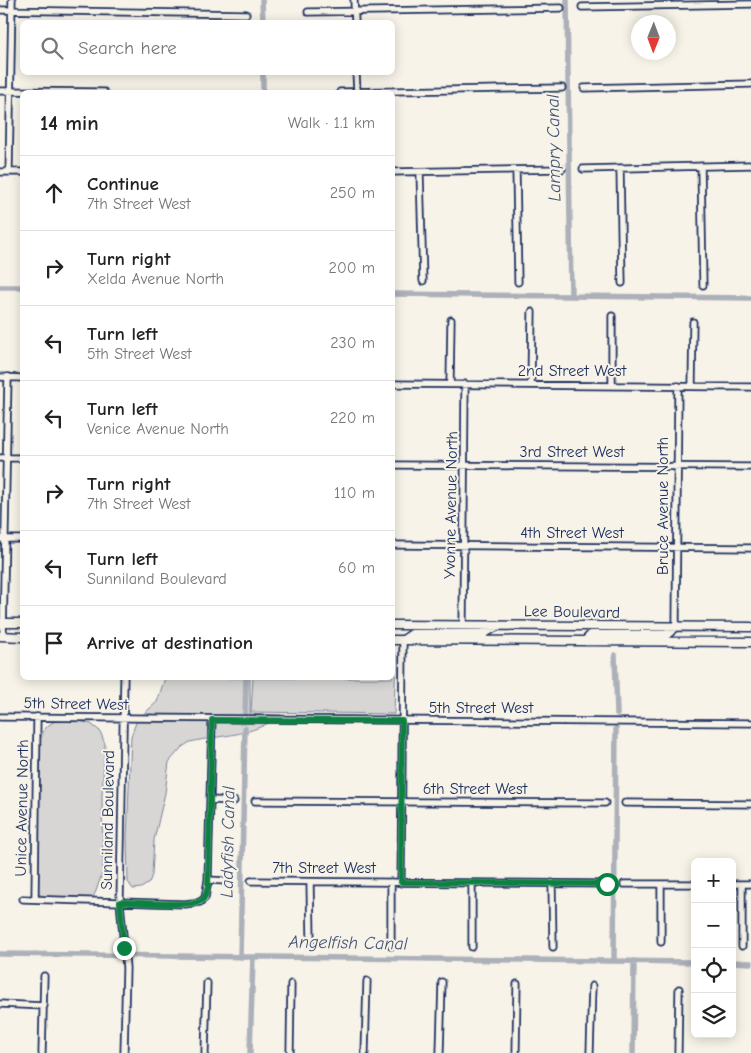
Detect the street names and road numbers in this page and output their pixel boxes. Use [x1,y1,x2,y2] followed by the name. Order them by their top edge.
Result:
[518,362,627,380] street label: 2nd Street West
[441,431,461,579] street label: Yvonne Avenue North
[654,437,672,575] street label: Bruce Avenue North
[519,443,625,461] street label: 3rd Street West
[520,524,624,542] street label: 4th Street West
[524,602,620,622] street label: Lee Boulevard
[24,694,129,714] street label: 5th Street West
[429,699,534,717] street label: 5th Street West
[12,739,32,877] street label: Unice Avenue North
[98,750,118,890] street label: Sunniland Boulevard
[423,780,528,798] street label: 6th Street West
[272,859,376,877] street label: 7th Street West

